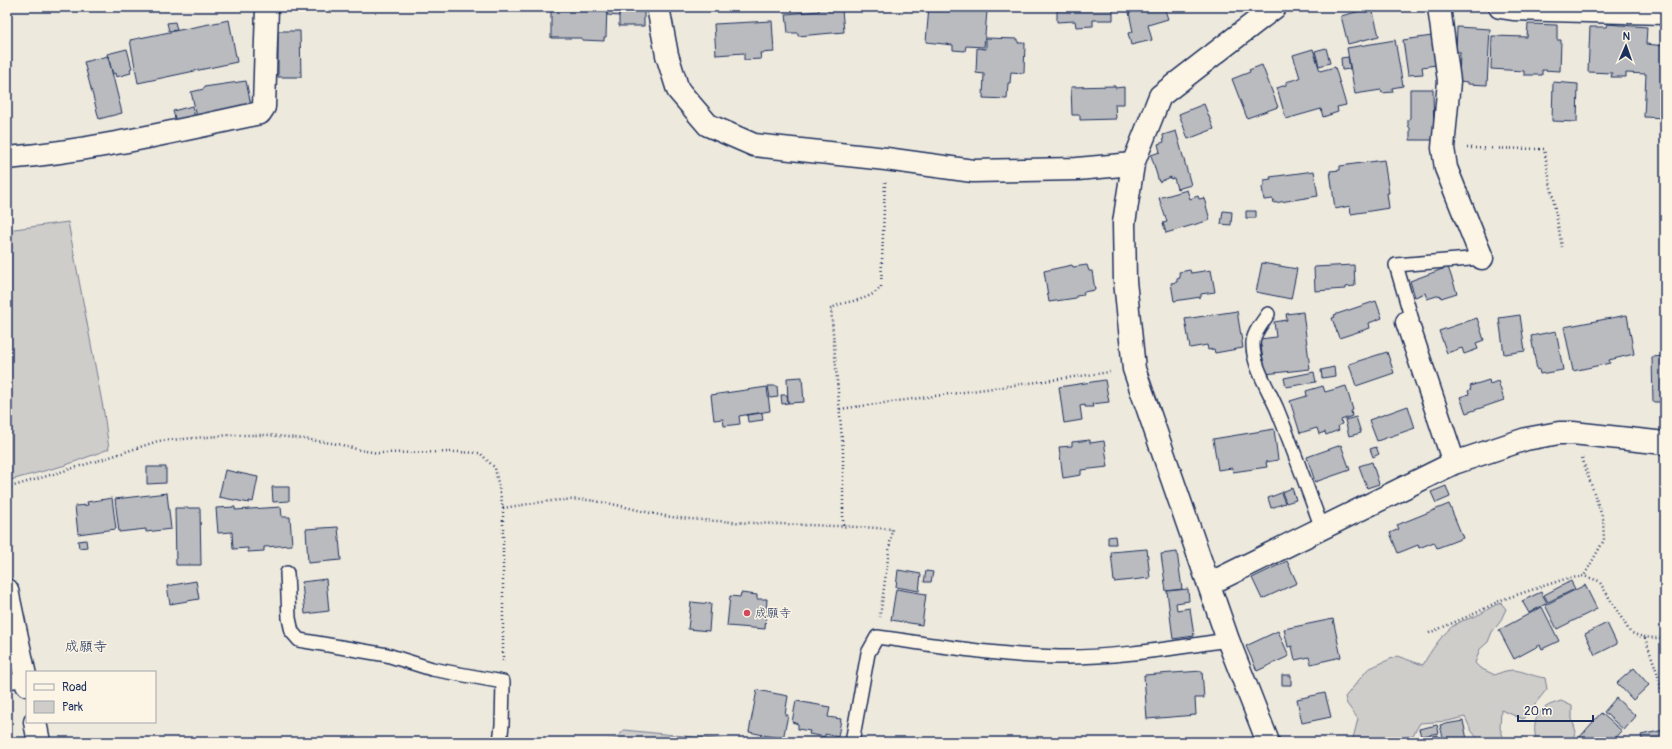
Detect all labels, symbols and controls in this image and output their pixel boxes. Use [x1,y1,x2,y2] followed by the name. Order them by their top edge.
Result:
[1606,26,1646,66] north arrow
[1622,30,1631,43] text: N
[755,606,791,621] place label: 成願寺
[742,608,752,618] marker: 成願寺
[65,638,107,655] district label: 成願寺
[26,671,156,723] legend
[62,680,87,695] text: Road
[1518,697,1593,723] scale bar
[62,700,83,715] text: Park
[1524,704,1553,719] text: 20 m

